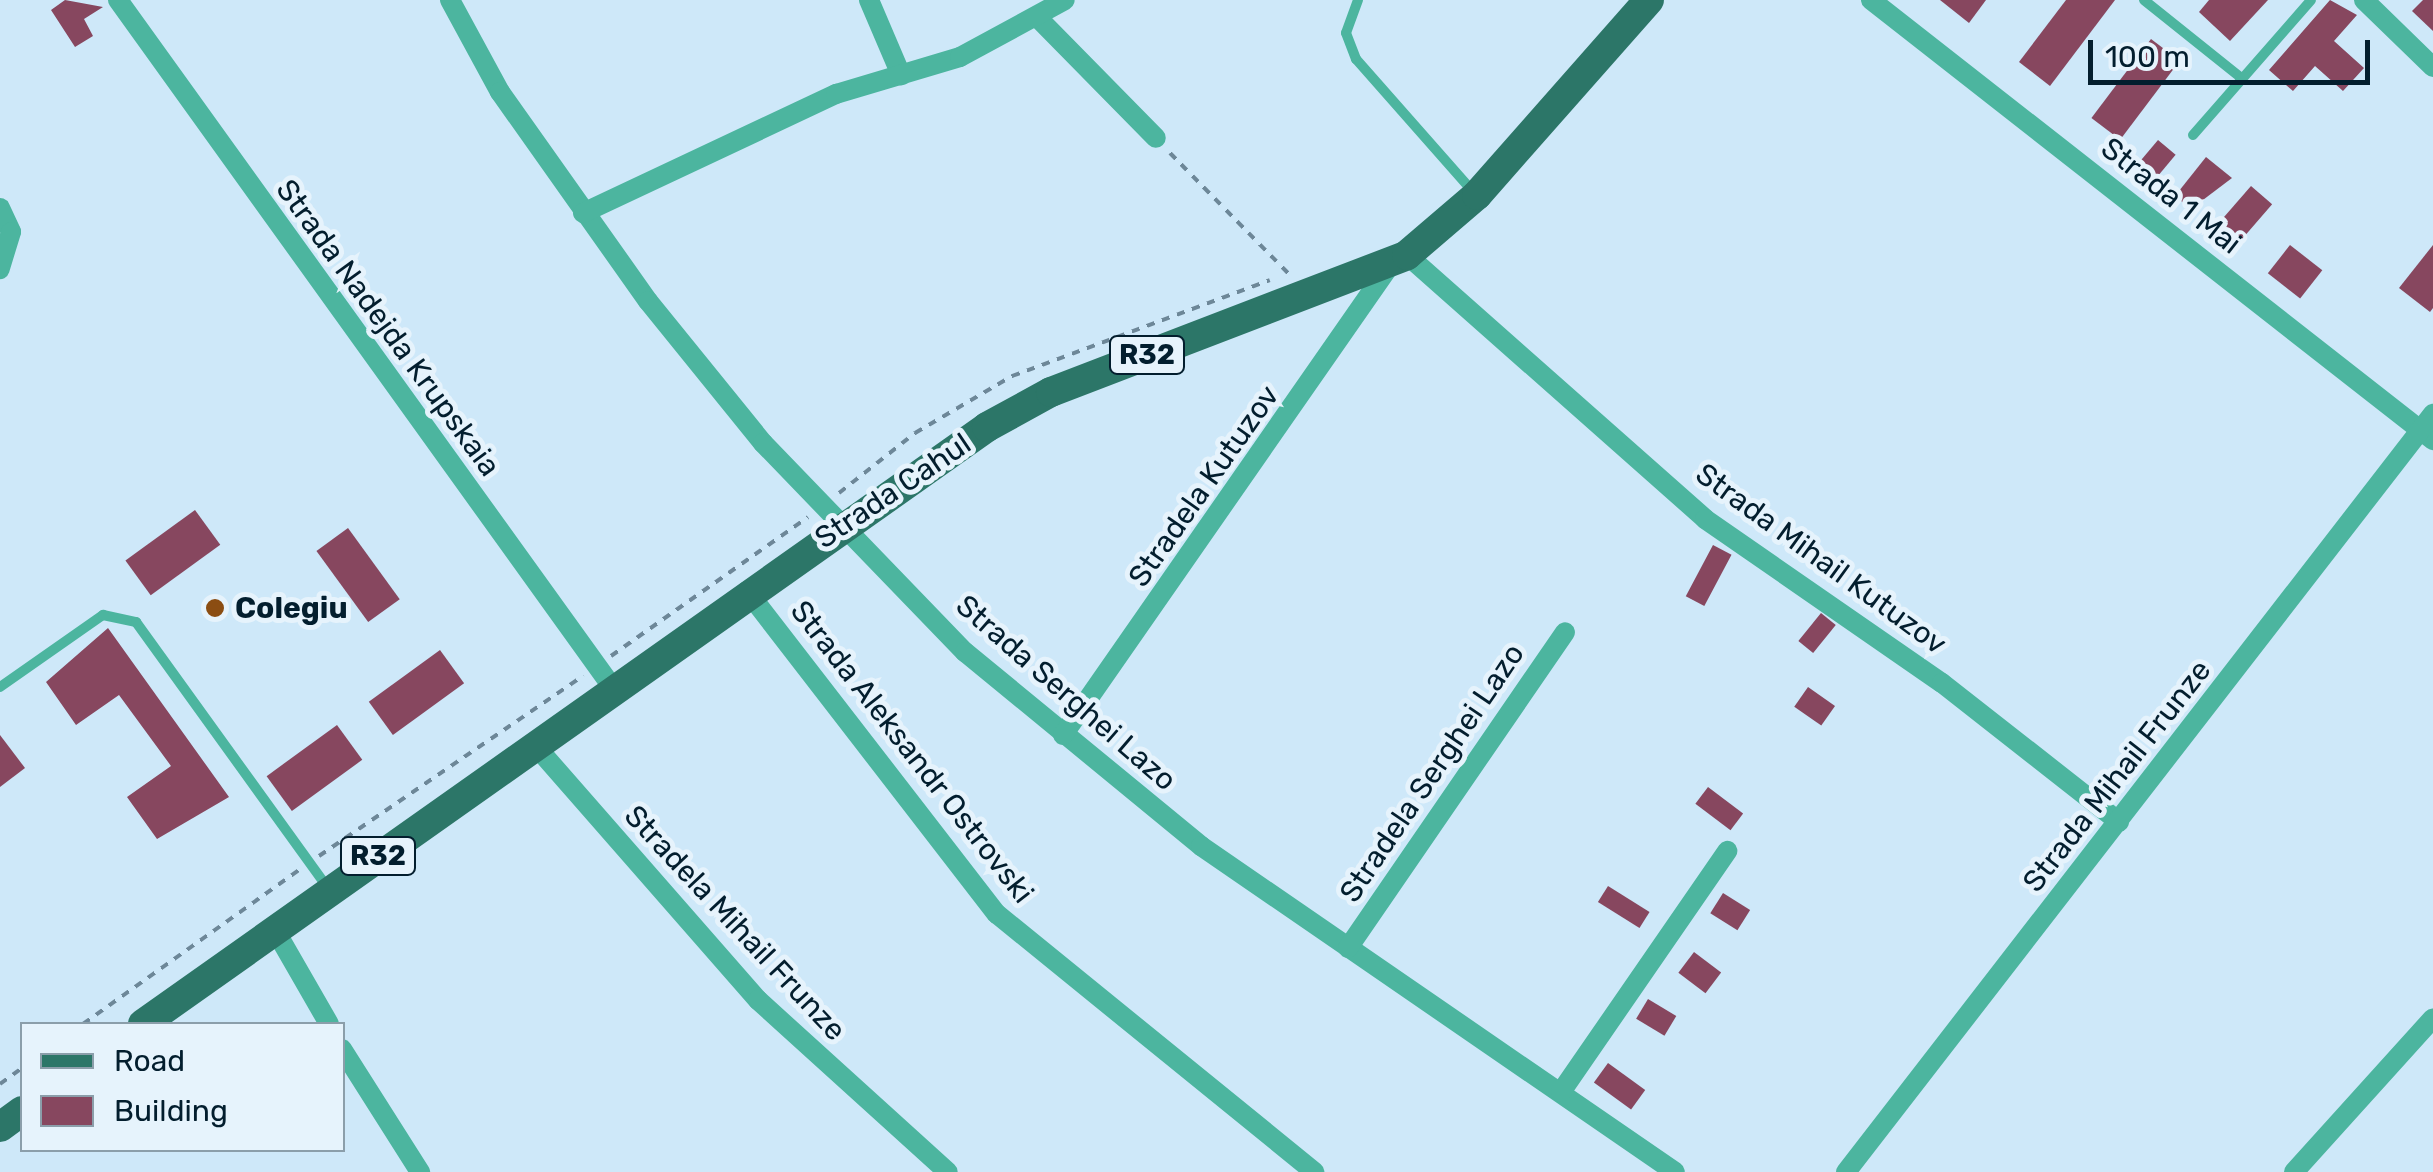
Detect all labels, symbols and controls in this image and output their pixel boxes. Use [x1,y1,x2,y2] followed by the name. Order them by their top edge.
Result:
[2093,20,2376,82] scale bar
[2105,39,2190,75] text: 100 m
[2094,130,2248,262] street label: Strada 1 Mai
[268,173,508,483] street label: Strada Nadejda Krupskaia
[1107,332,1187,378] road number: R32
[1121,378,1287,594] street label: Stradela Kutuzov
[808,426,978,556] street label: Strada Cahul
[1689,456,1953,662] street label: Strada Mihail Kutuzov
[949,588,1183,798] street label: Strada Serghei Lazo
[235,590,348,626] place label: Colegiu
[782,593,1042,911] street label: Strada Aleksandr Ostrovski
[204,597,226,619] marker: Colegiu
[1332,637,1532,909] street label: Stradela Serghei Lazo
[2015,653,2219,899] street label: Strada Mihail Frunze
[617,798,853,1048] street label: Stradela Mihail Frunze
[338,833,418,879] road number: R32
[20,1022,345,1152] legend
[114,1043,185,1079] text: Road
[114,1093,228,1129] text: Building

